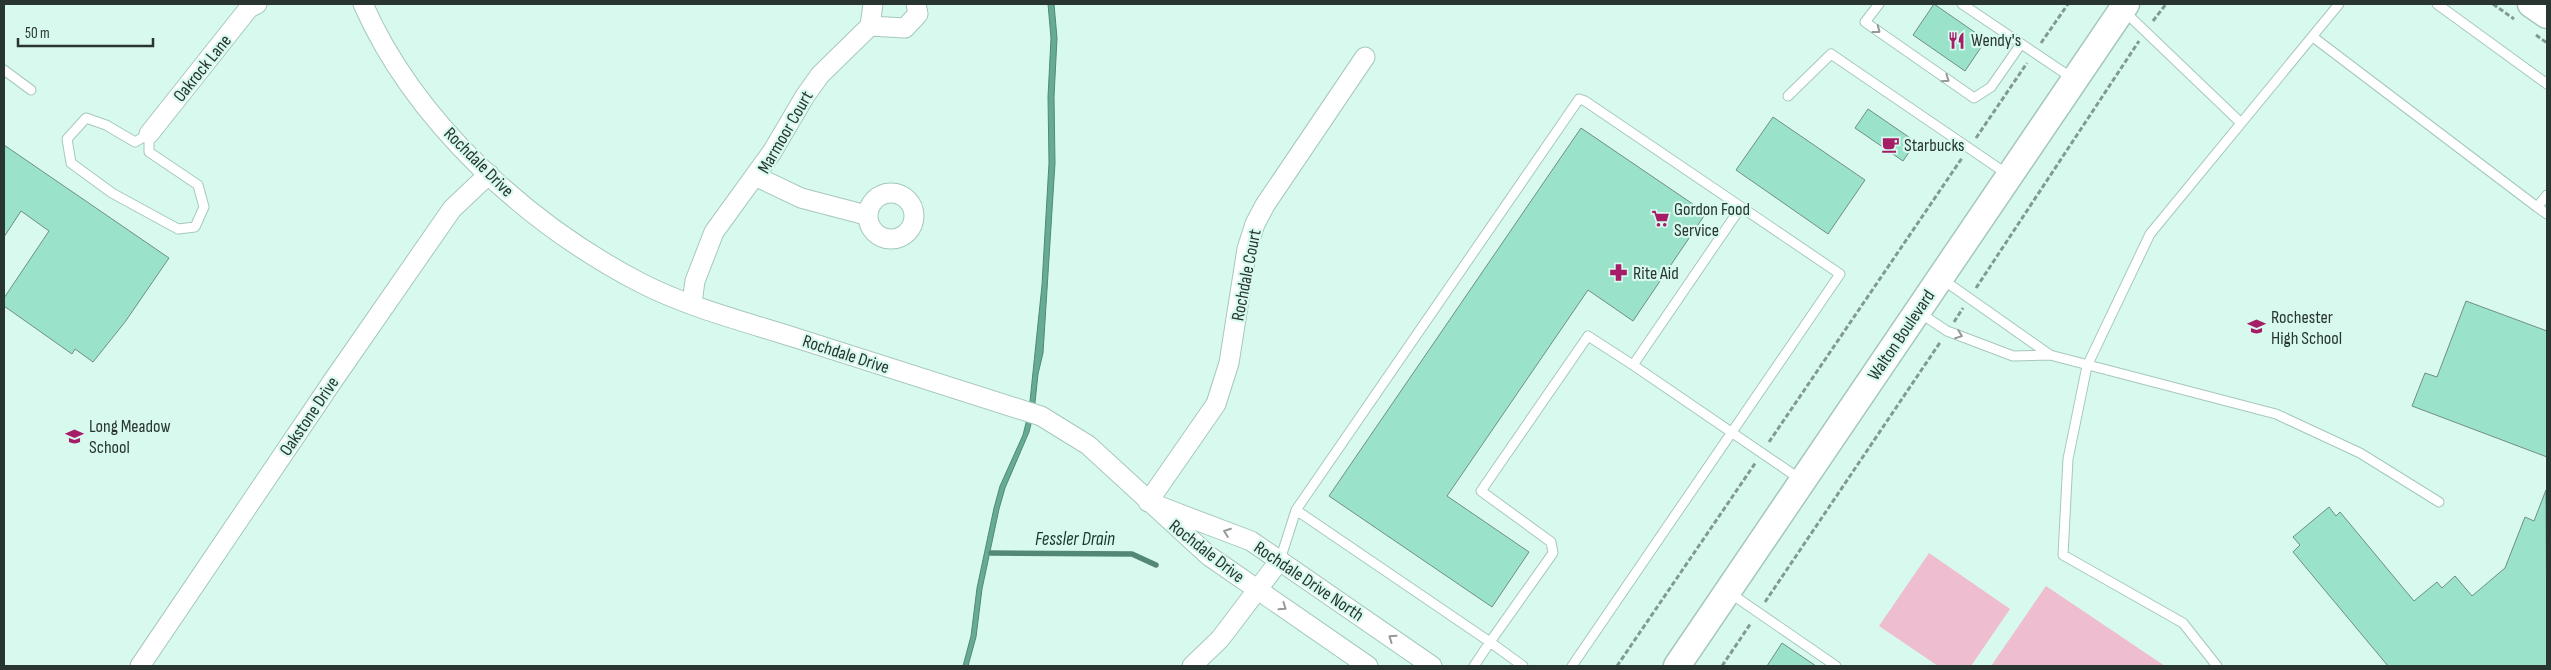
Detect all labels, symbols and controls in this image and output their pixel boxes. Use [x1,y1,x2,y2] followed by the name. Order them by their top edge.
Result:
[18,15,152,47] scale bar
[25,24,50,43] text: 50 m
[1871,24,1881,33] one-way arrow
[169,30,236,106] street label: Oakrock Lane
[1947,30,1967,50] restaurant icon: Wendy's
[1971,30,2021,51] place label: Wendy's
[1940,73,1950,82] one-way arrow
[753,87,818,177] street label: Marmoor Court
[439,123,518,202] street label: Rochdale Drive
[1880,135,1900,155] cafe icon: Starbucks
[1904,135,1964,156] place label: Starbucks
[1674,199,1750,241] place label: Gordon Food Service
[1650,209,1670,229] supermarket icon: Gordon Food Service
[1227,227,1266,323] street label: Rochdale Court
[1609,263,1629,283] pharmacy icon: Rite Aid
[1633,263,1679,284] place label: Rite Aid
[1864,286,1939,384] street label: Walton Boulevard
[2271,307,2342,349] place label: Rochester High School
[2247,317,2267,337] school or university icon: Rochester High School
[1954,329,1963,339] one-way arrow
[800,331,892,378] street label: Rochdale Drive
[275,373,344,460] street label: Oakstone Drive
[89,416,171,458] place label: Long Meadow School
[65,426,85,446] school or university icon: Long Meadow School
[1165,515,1249,587] street label: Rochdale Drive
[1035,528,1115,551] water label: Fessler Drain
[1223,528,1231,538] one-way arrow
[1250,537,1368,626] street label: Rochdale Drive North
[1277,601,1287,610] one-way arrow
[1388,635,1398,644] one-way arrow

